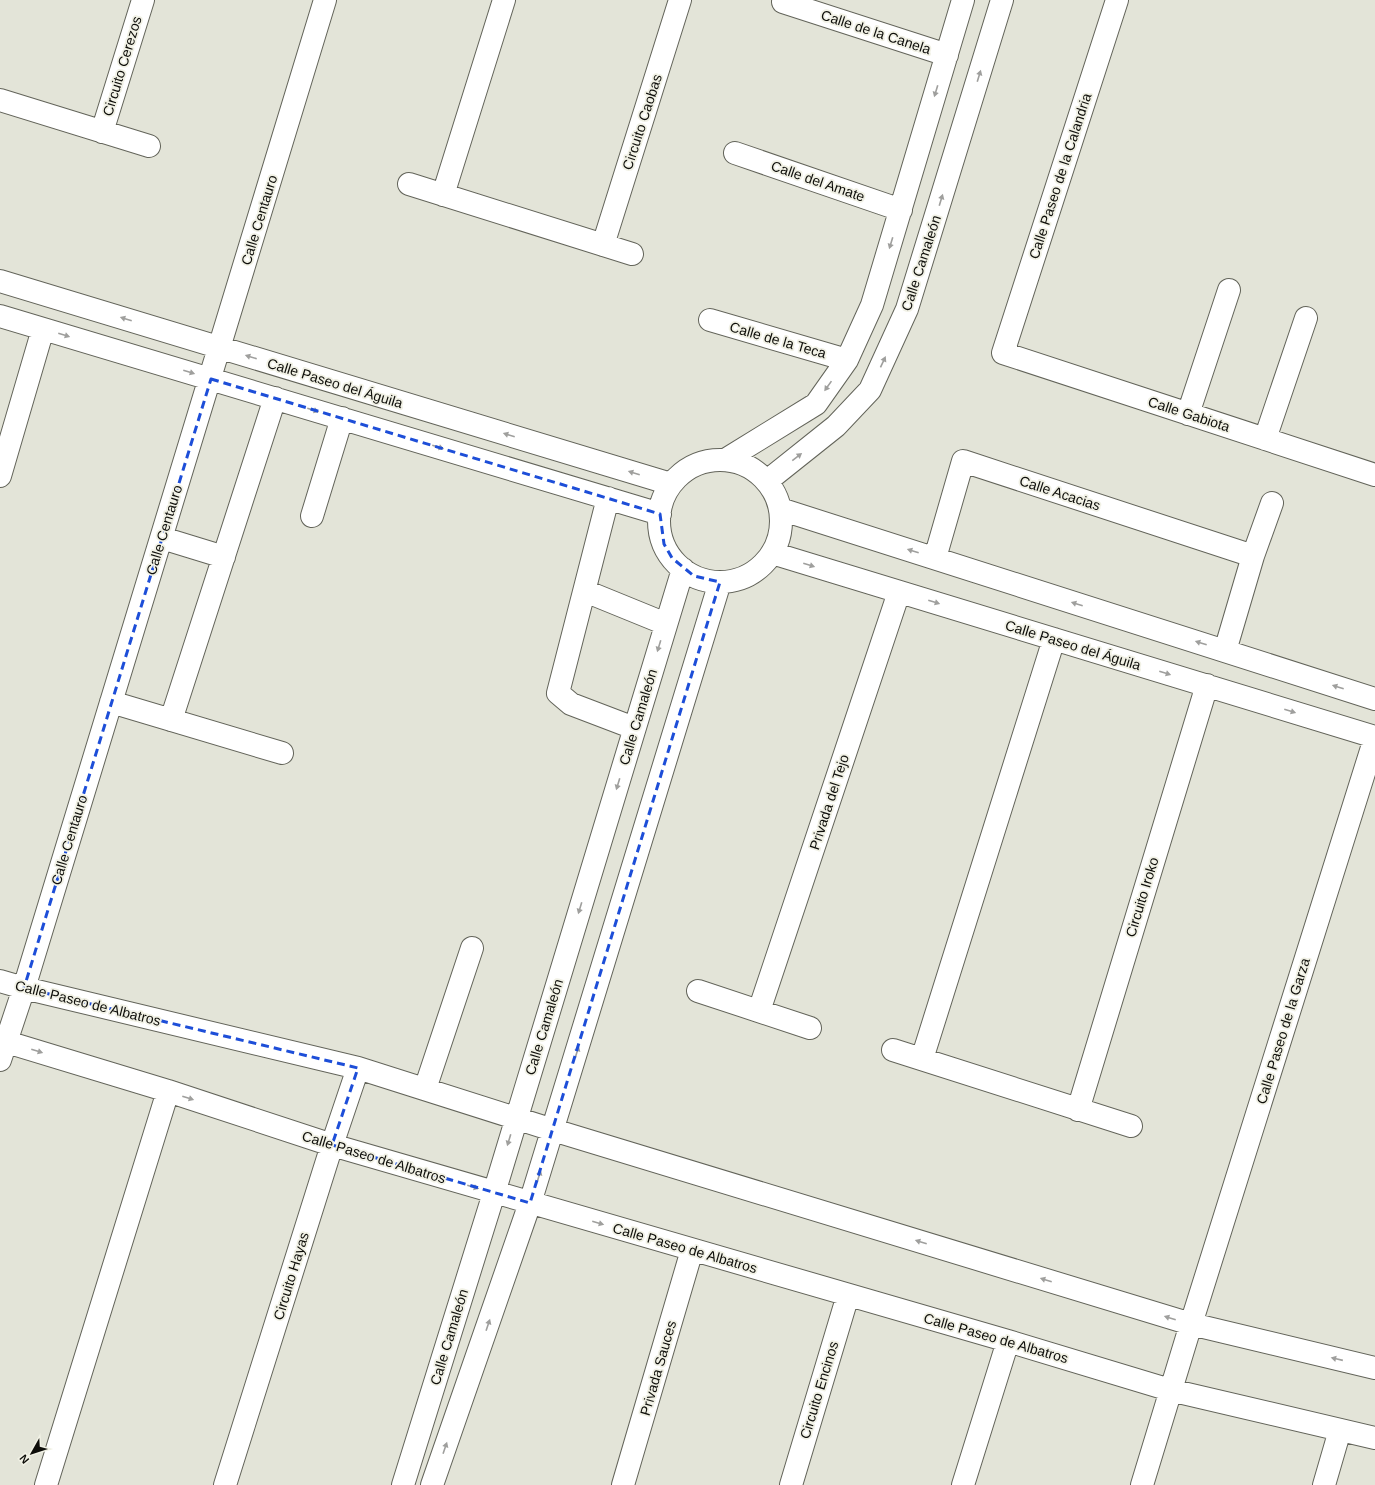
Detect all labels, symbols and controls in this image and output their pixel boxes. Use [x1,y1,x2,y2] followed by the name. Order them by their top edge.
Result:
[819,7,933,57] street label: Calle de la Canela
[99,14,145,118] street label: Circuito Cerezos
[976,70,982,82] one-way arrow
[619,72,665,172] street label: Circuito Caobas
[933,85,939,97] one-way arrow
[1026,91,1094,261] street label: Calle Paseo de la Calandria
[769,157,867,205] street label: Calle del Amate
[238,173,280,267] street label: Calle Centauro
[938,194,944,206] one-way arrow
[898,213,944,313] street label: Calle Camaleón
[888,237,894,249] one-way arrow
[120,316,132,322] one-way arrow
[728,319,828,361] street label: Calle de la Teca
[58,332,70,338] one-way arrow
[244,354,256,360] one-way arrow
[265,355,405,411] street label: Calle Paseo del Águila
[880,356,886,368] one-way arrow
[183,369,195,375] one-way arrow
[824,381,832,392] one-way arrow
[1146,393,1232,435] street label: Calle Gabiota
[308,407,320,413] one-way arrow
[503,432,515,438] one-way arrow
[432,444,444,450] one-way arrow
[792,453,803,461] one-way arrow
[627,470,639,476] one-way arrow
[1018,472,1102,514] street label: Calle Acacias
[143,483,185,577] street label: Calle Centauro
[907,548,919,554] one-way arrow
[803,562,815,568] one-way arrow
[928,599,940,605] one-way arrow
[1071,600,1083,606] one-way arrow
[1003,617,1143,673] street label: Calle Paseo del Águila
[1195,640,1207,646] one-way arrow
[656,641,662,653] one-way arrow
[616,667,660,767] street label: Calle Camaleón
[1159,670,1171,676] one-way arrow
[1332,684,1344,690] one-way arrow
[1284,708,1296,714] one-way arrow
[806,752,852,852] street label: Privada del Tejo
[614,778,620,790] one-way arrow
[48,793,90,887] street label: Calle Centauro
[1122,855,1162,939] street label: Circuito Iroko
[577,903,583,915] one-way arrow
[1253,956,1313,1106] street label: Calle Paseo de la Garza
[14,977,162,1029] street label: Calle Paseo de Albatros
[522,977,566,1077] street label: Calle Camaleón
[574,1045,580,1057] one-way arrow
[32,1048,44,1054] one-way arrow
[183,1095,195,1101] one-way arrow
[300,1128,448,1186] street label: Calle Paseo de Albatros
[506,1134,512,1146] one-way arrow
[536,1170,542,1182] one-way arrow
[467,1184,479,1190] one-way arrow
[592,1220,604,1226] one-way arrow
[611,1220,759,1276] street label: Calle Paseo de Albatros
[270,1230,312,1322] street label: Circuito Hayas
[915,1239,927,1245] one-way arrow
[1039,1277,1051,1283] one-way arrow
[427,1287,471,1387] street label: Calle Camaleón
[922,1310,1070,1366] street label: Calle Paseo de Albatros
[1164,1315,1176,1321] one-way arrow
[485,1319,491,1331] one-way arrow
[637,1319,679,1417] street label: Privada Sauces
[797,1339,841,1441] street label: Circuito Encinos
[1331,1356,1343,1362] one-way arrow
[12,1433,52,1473] north arrow
[442,1442,448,1454] one-way arrow
[17,1452,31,1466] text: N

